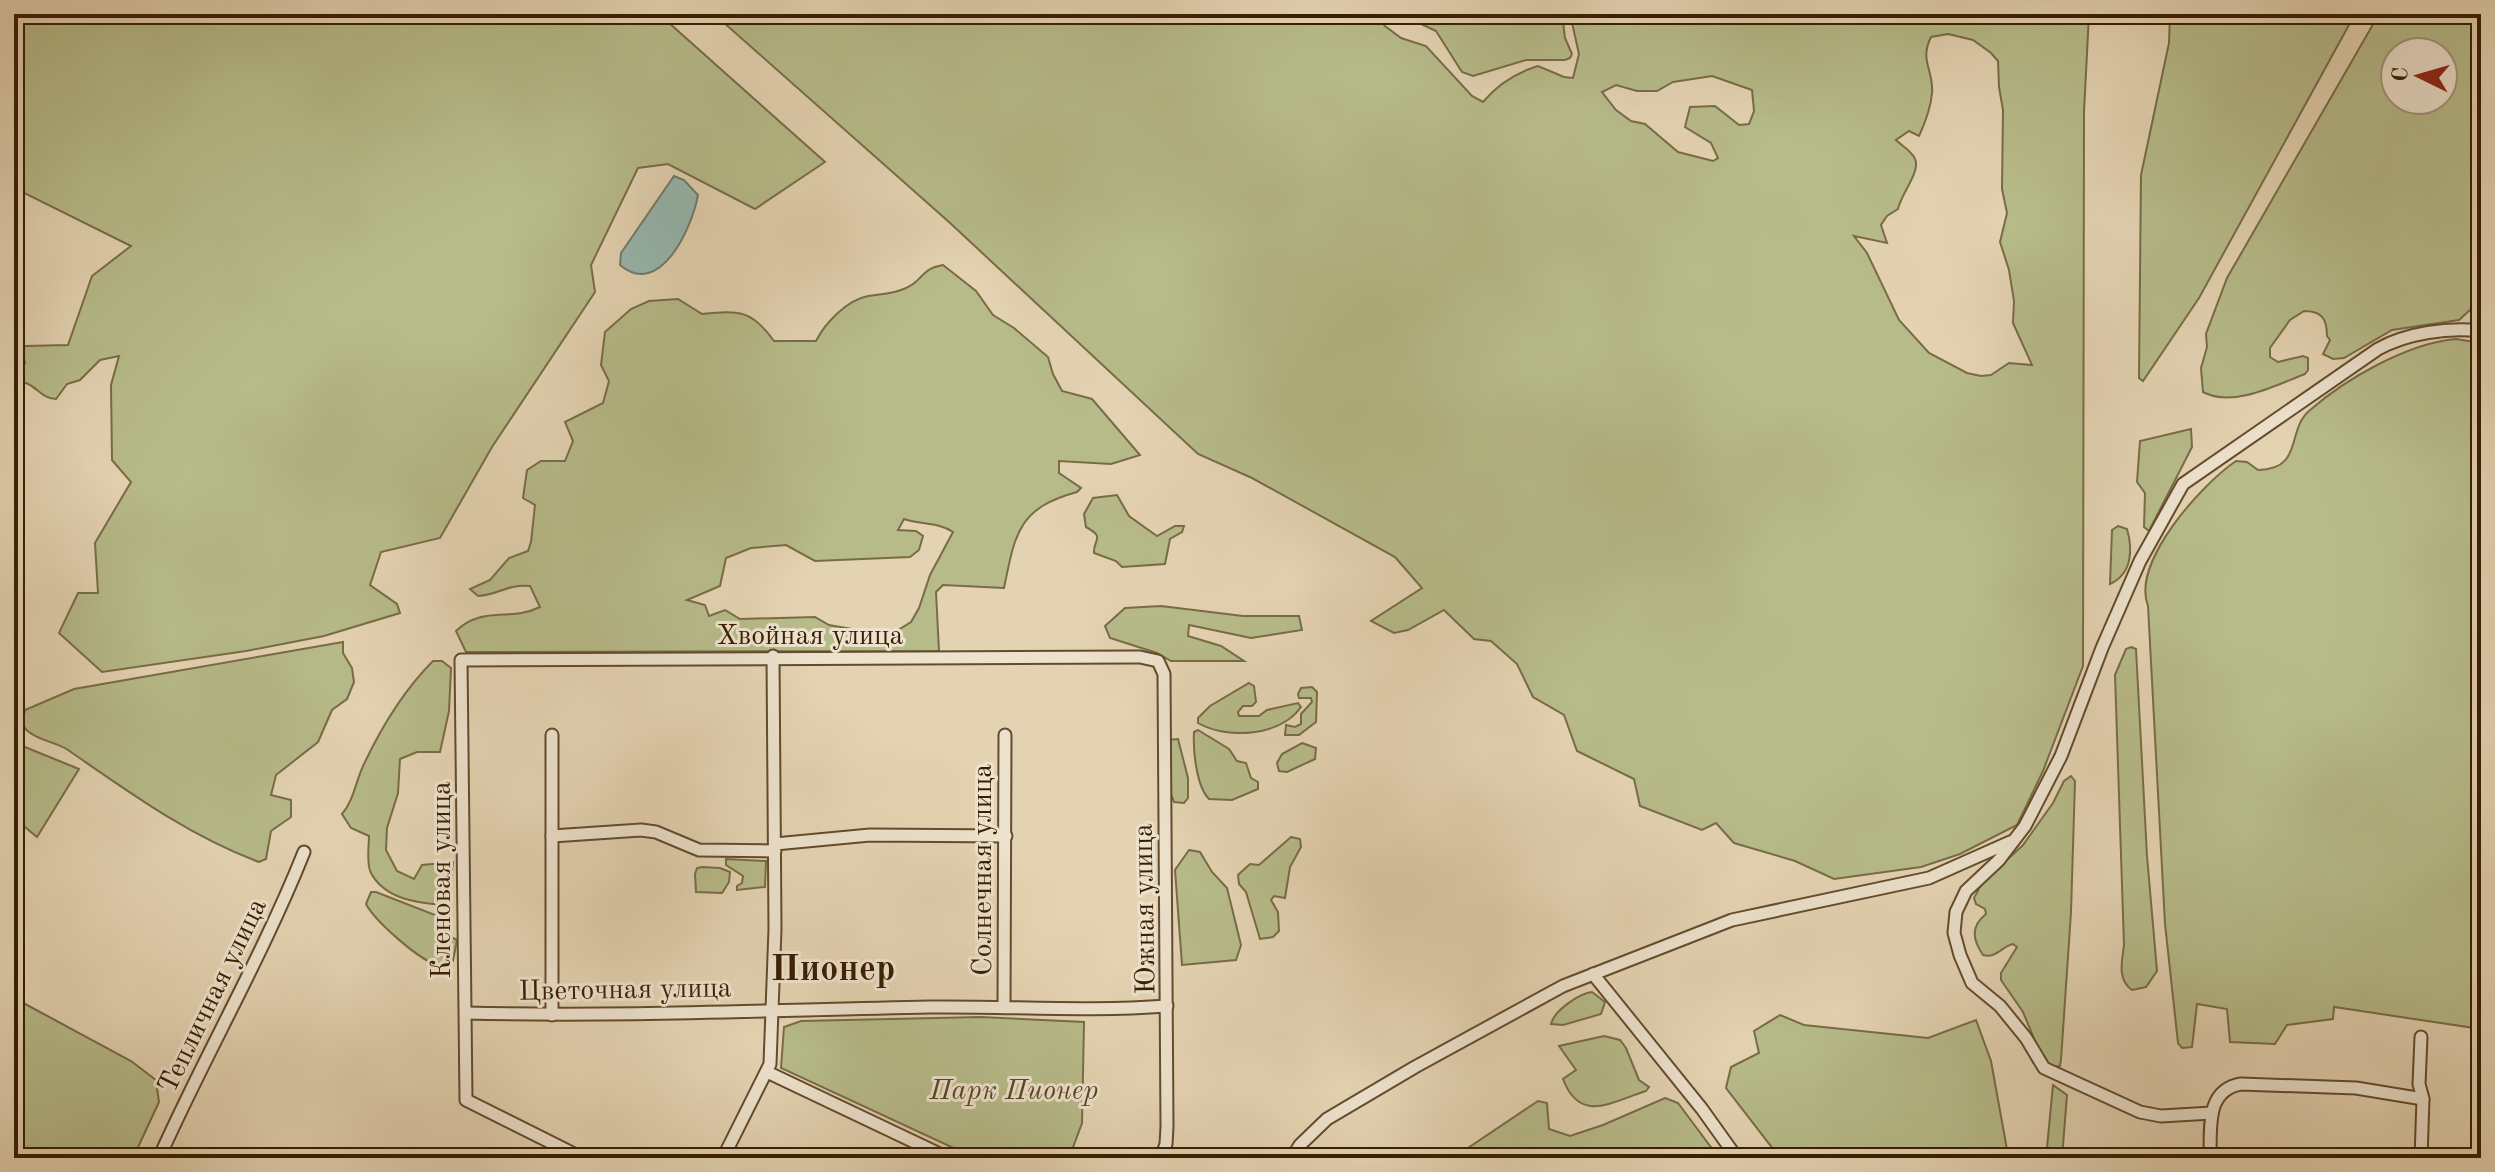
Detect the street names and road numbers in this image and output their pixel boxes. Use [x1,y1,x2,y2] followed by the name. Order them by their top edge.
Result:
[717,623,903,651] street label: Хвойная улица
[970,764,998,976] street label: Солнечная улица
[429,781,457,979] street label: Кленовая улица
[1131,823,1161,995] street label: Южная улица
[154,894,273,1098] street label: Тепличная улица
[518,975,732,1007] street label: Цветочная улица

